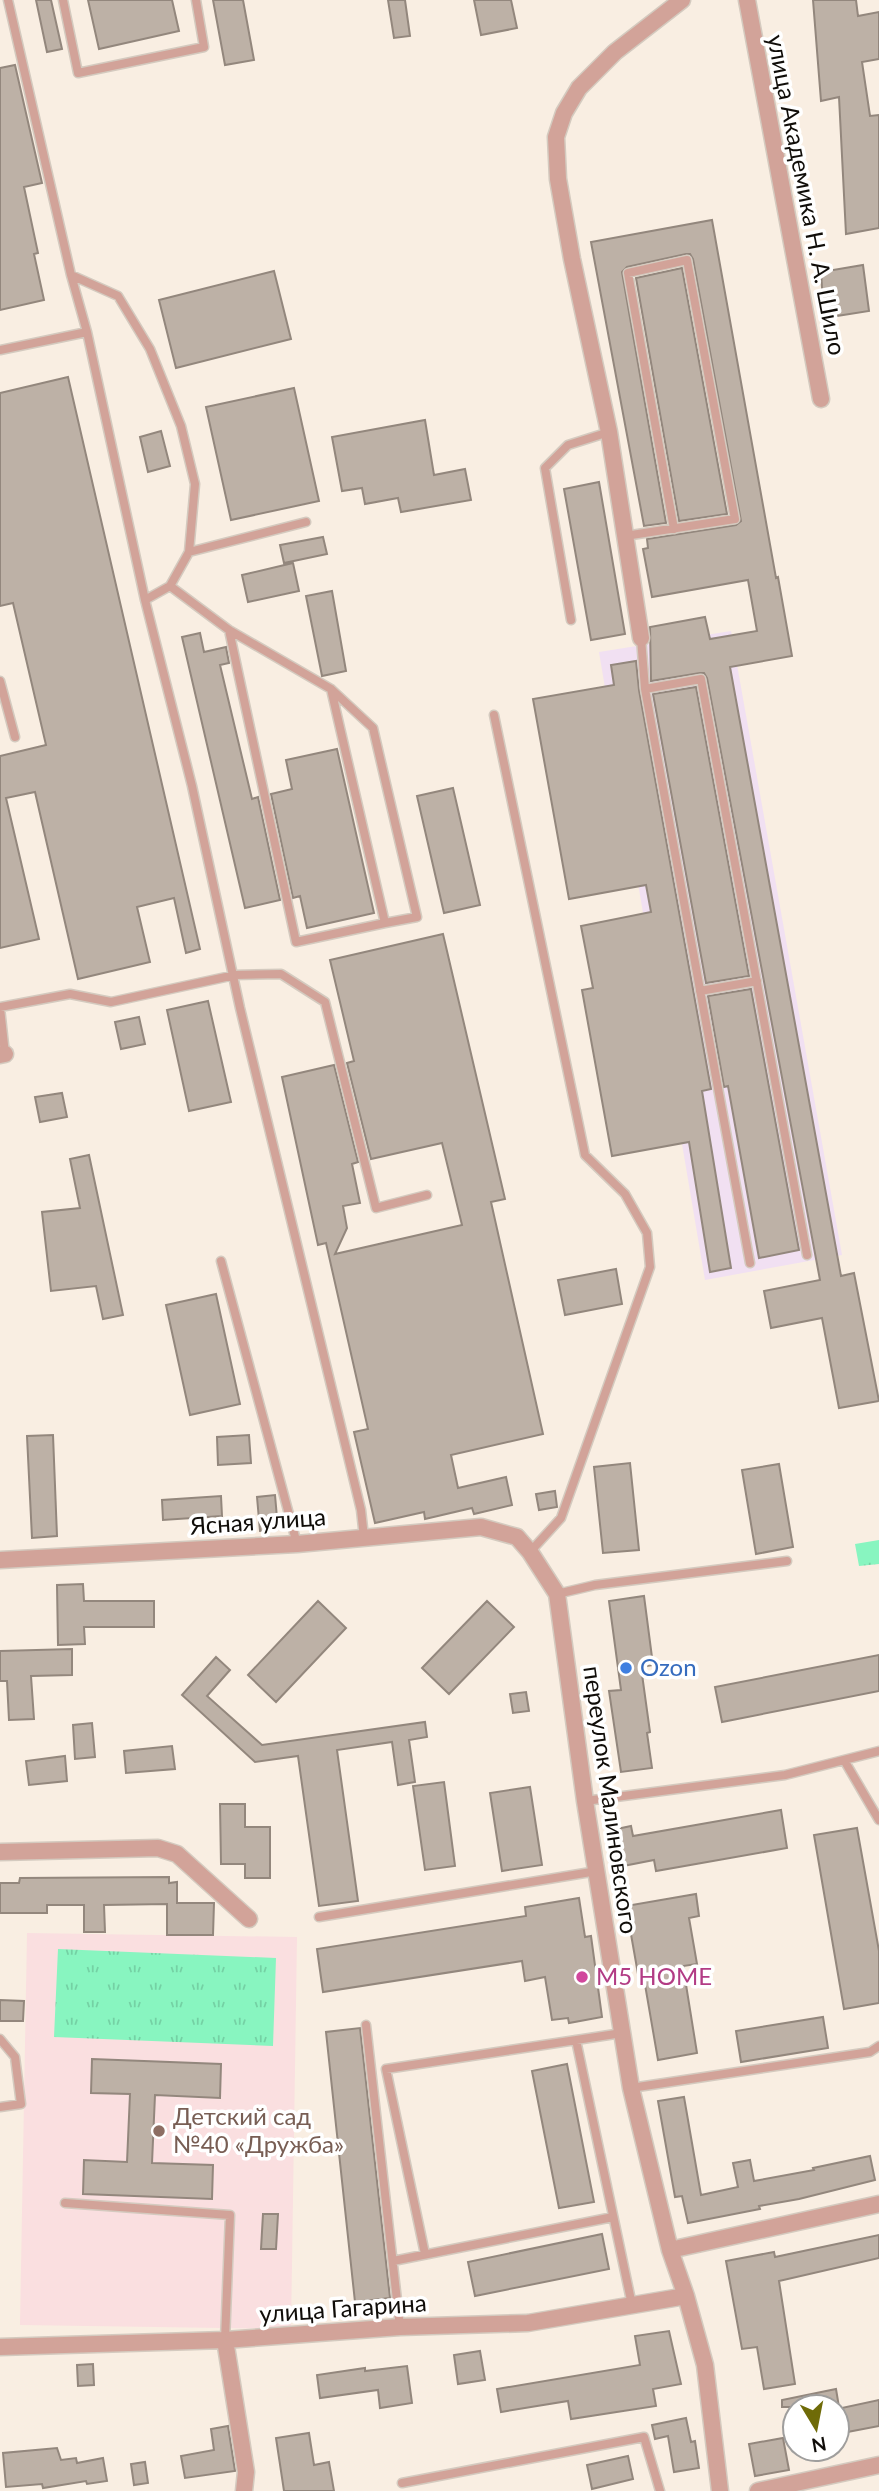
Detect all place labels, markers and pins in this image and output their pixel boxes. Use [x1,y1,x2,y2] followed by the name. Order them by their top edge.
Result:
[640,1652,697,1681] place label: Ozon
[618,1660,634,1676] marker: Ozon
[596,1961,712,1990] place label: M5 HOME
[574,1969,590,1985] marker: M5 HOME
[173,2101,344,2158] place label: Детский сад №40 «Дружба»
[151,2123,167,2139] marker: Детский сад №40 «Дружба»

